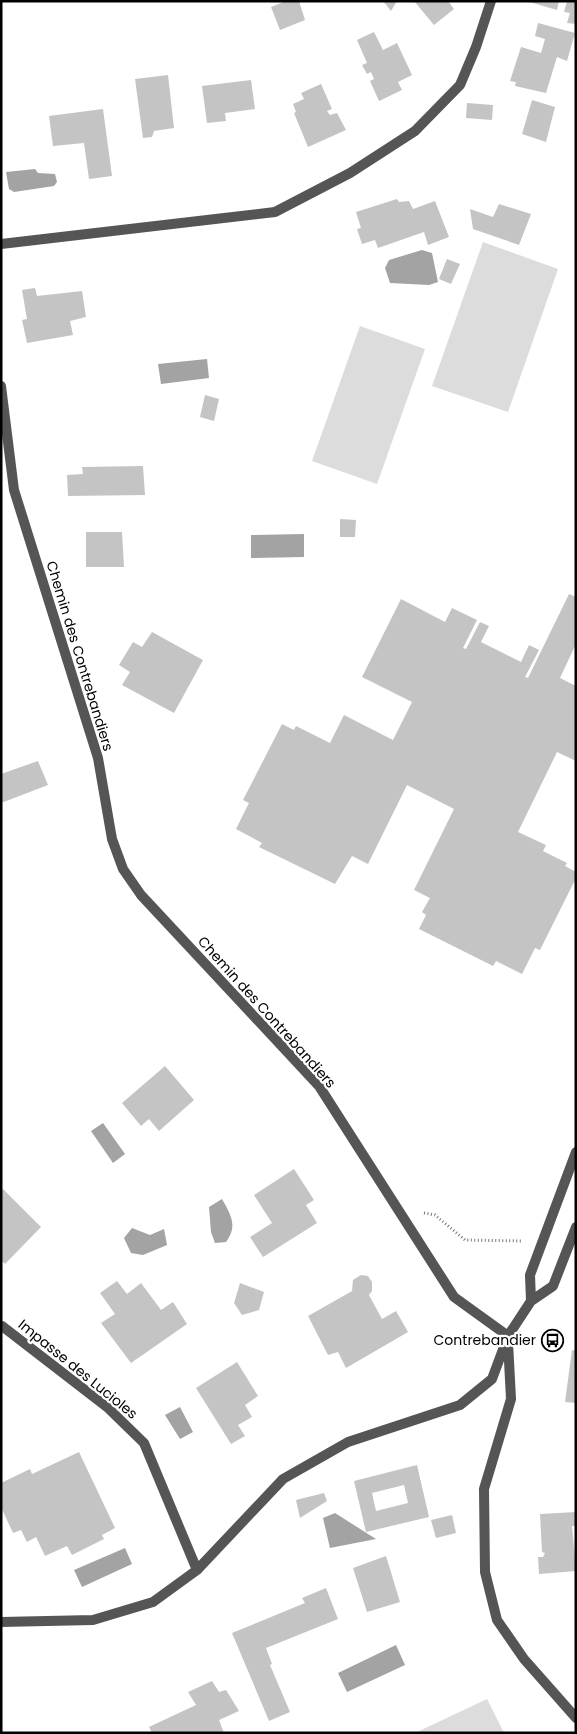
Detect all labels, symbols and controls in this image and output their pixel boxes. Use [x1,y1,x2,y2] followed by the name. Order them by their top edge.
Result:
[42,558,118,754] street label: Chemin des Contrebandiers
[193,932,341,1092] street label: Chemin des Contrebandiers
[14,1315,142,1423] street label: Impasse des Lucioles
[540,1328,564,1352] bus stop icon: Contrebandier
[434,1330,536,1350] place label: Contrebandier

